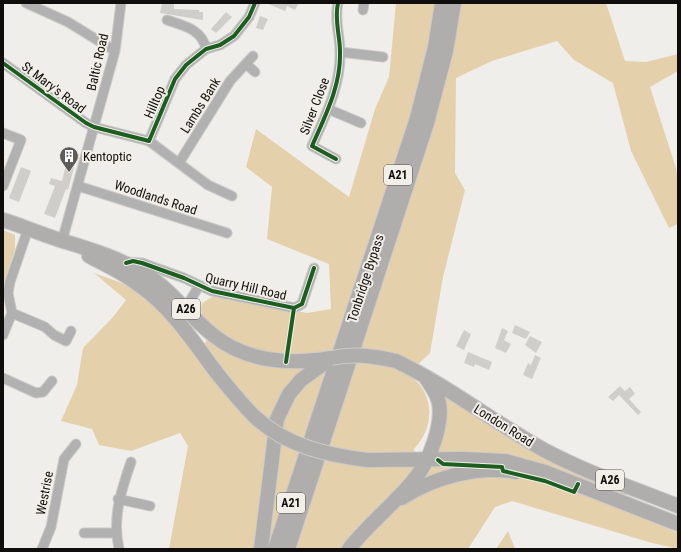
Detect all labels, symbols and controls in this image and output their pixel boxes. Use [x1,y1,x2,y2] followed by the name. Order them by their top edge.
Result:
[84,32,111,92] street label: Baltic Road
[19,59,89,116] street label: St Mary's Road
[177,74,224,136] street label: Lambs Bank
[297,75,332,137] street label: Silver Close
[141,84,168,121] street label: Hilltop
[58,145,80,173] building icon: Kentoptic
[83,149,132,164] place label: Kentoptic
[384,165,412,185] road number: A21
[113,177,199,218] street label: Woodlands Road
[344,232,387,324] street label: Tonbridge Bypass
[204,270,288,303] street label: Quarry Hill Road
[172,299,200,319] road number: A26
[471,401,536,450] street label: London Road
[33,470,56,516] street label: Westrise
[596,470,624,490] road number: A26
[277,493,305,513] road number: A21

